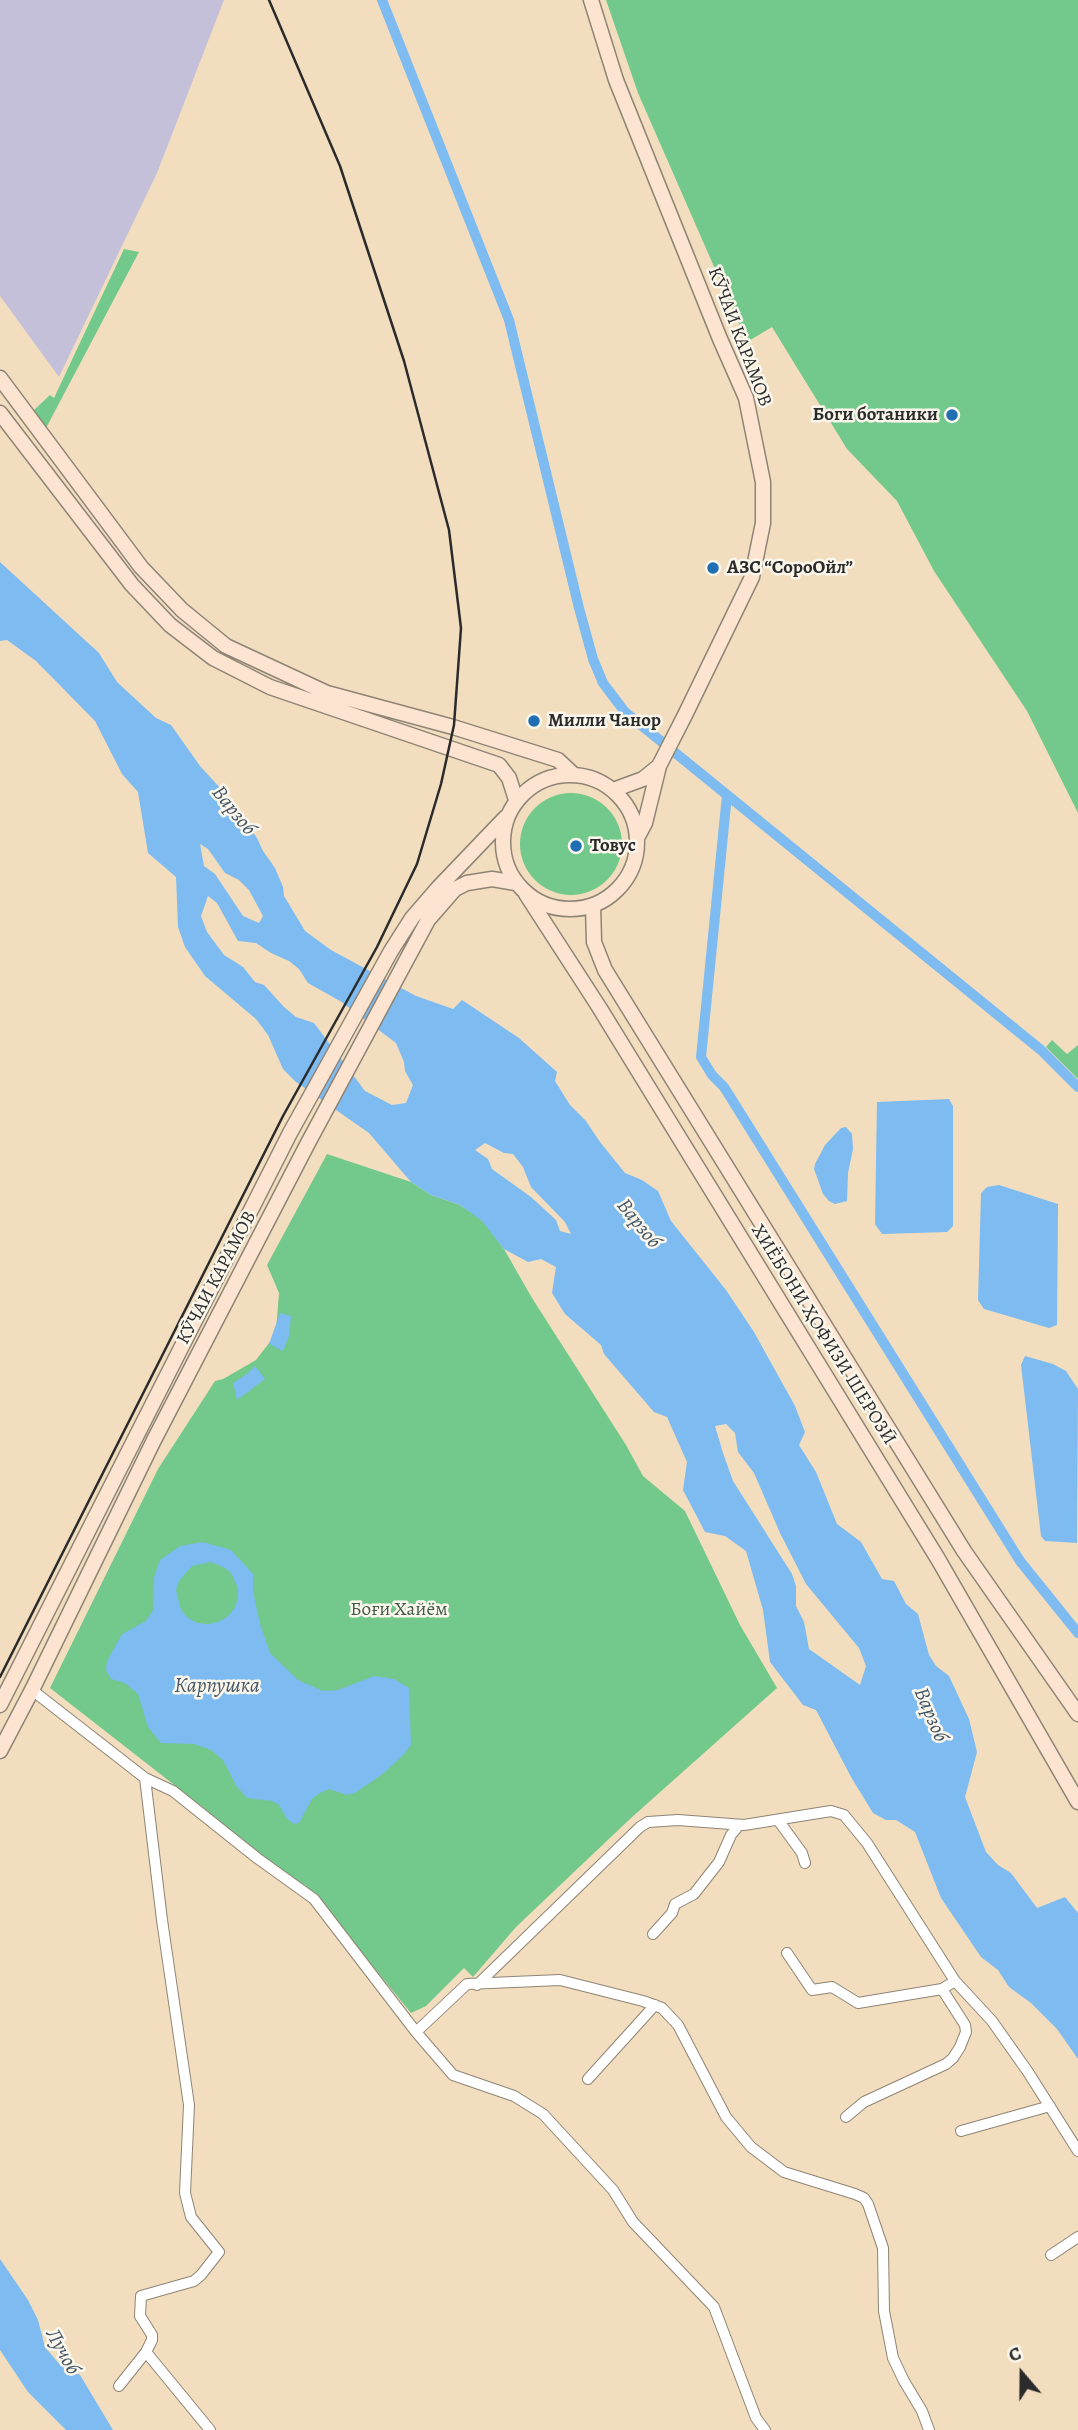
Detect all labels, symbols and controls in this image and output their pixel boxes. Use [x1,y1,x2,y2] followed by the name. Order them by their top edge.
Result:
[702,264,776,410] street label: КӮЧАИ КАРАМОВ
[812,404,938,426] place label: Боги ботаники
[944,407,960,423] marker: Боги ботаники
[727,557,853,579] place label: АЗС “СороОйл”
[705,560,721,576] marker: АЗС “СороОйл”
[548,710,661,732] place label: Милли Чанор
[526,713,542,729] marker: Милли Чанор
[205,781,261,841] water label: Варзоб
[590,835,636,857] place label: Товус
[568,838,584,854] marker: Товус
[610,1194,666,1254] water label: Варзоб
[172,1207,262,1349] street label: КӮЧАИ КАРАМОВ
[746,1221,900,1449] street label: ХИЁБОНИ ҲОФИЗИ ШЕРОЗӢ
[350,1599,448,1621] park label: Боғи Хайём
[174,1674,260,1700] water label: Карпушка
[907,1684,953,1746] water label: Варзоб
[39,2324,85,2380] water label: Лучоб
[987,2339,1057,2409] north arrow
[1005,2340,1025,2368] text: С

